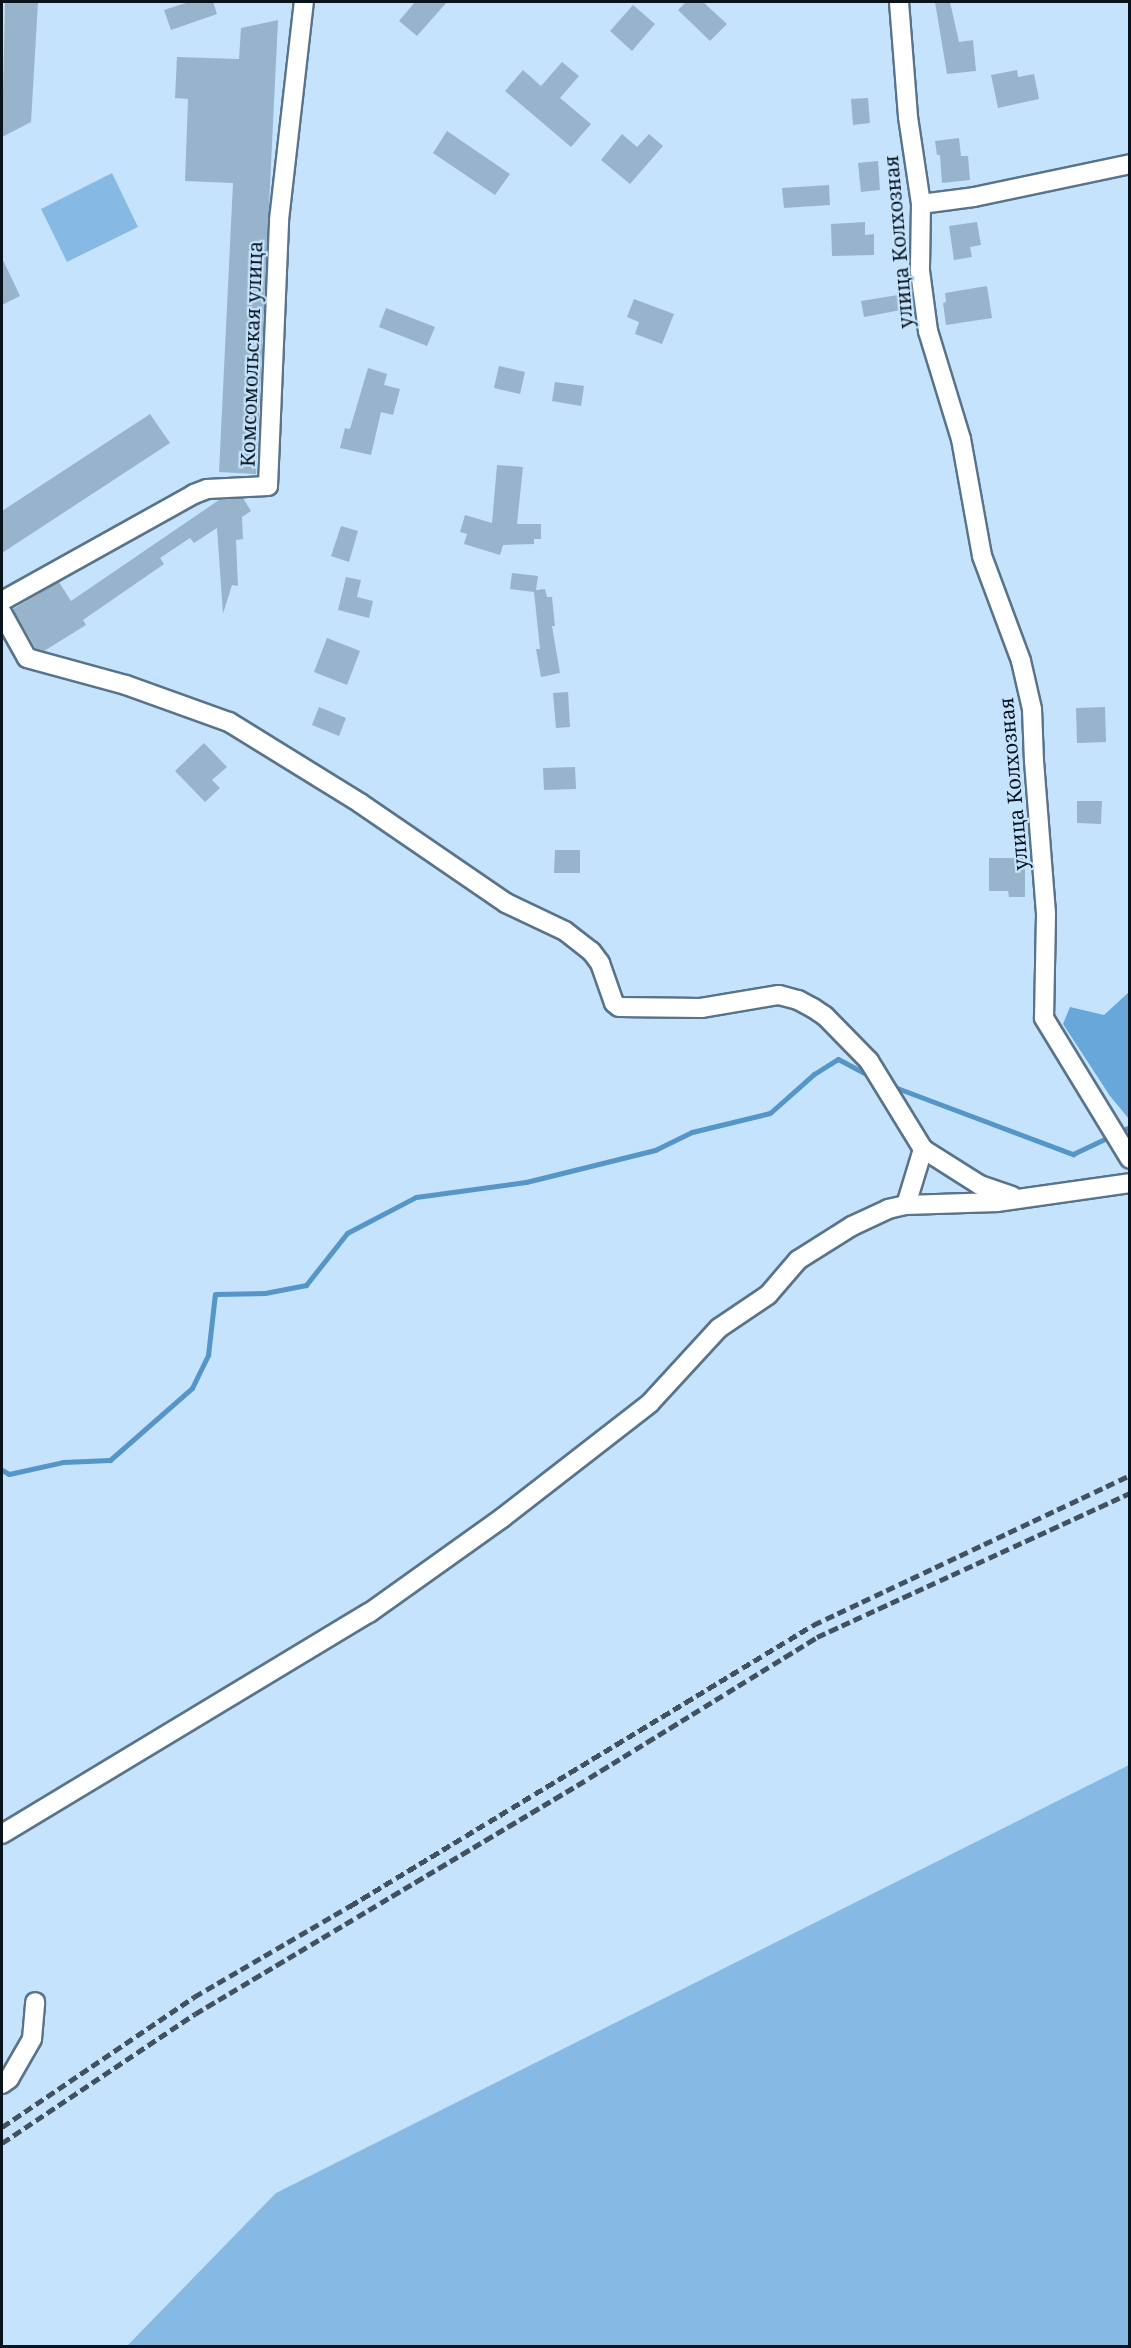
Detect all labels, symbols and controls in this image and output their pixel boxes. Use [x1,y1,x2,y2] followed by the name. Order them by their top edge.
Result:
[878,154,918,330] street label: улица Колхозная
[235,241,267,467] street label: Комсомольская улица
[993,696,1033,872] street label: улица Колхозная

